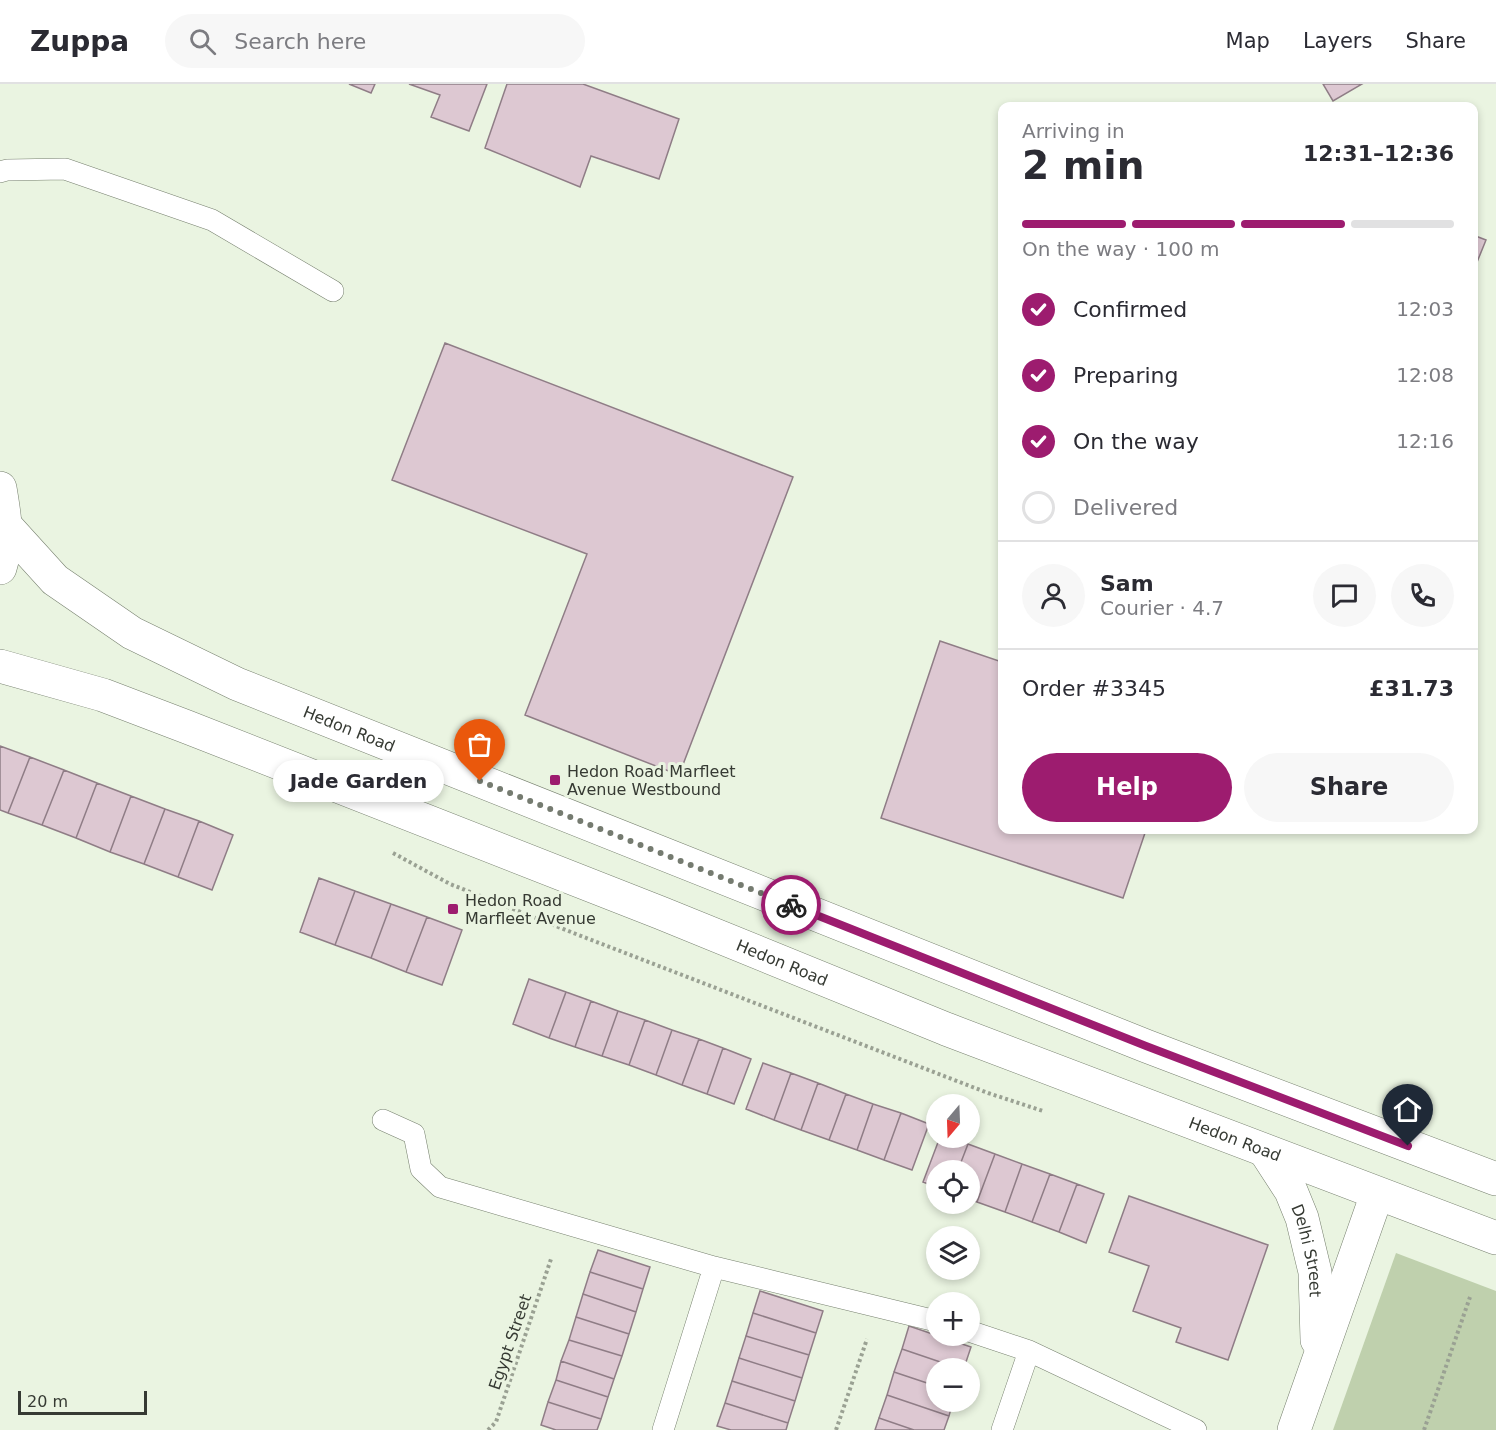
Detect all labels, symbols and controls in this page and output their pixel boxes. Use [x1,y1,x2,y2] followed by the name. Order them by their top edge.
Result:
[165,14,585,68] search box
[30,25,129,58] text: Zuppa
[186,25,219,58] icon: search
[234,29,366,54] text: Search here
[1226,29,1270,53] text: Map
[1303,29,1372,53] text: Layers
[1405,29,1466,53] text: Share
[1022,119,1125,143] text: Arriving in
[1303,141,1454,166] text: 12:31–12:36
[1022,143,1144,188] text: 2 min
[1022,237,1220,261] text: On the way · 100 m
[1022,293,1055,326] icon: check
[1073,297,1187,322] text: Confirmed
[1396,297,1454,321] text: 12:03
[1022,359,1055,392] icon: check
[1073,363,1179,388] text: Preparing
[1396,363,1454,387] text: 12:08
[1022,425,1055,458] icon: check
[1073,429,1199,454] text: On the way
[1396,429,1454,453] text: 12:16
[1073,495,1178,520] text: Delivered
[1022,564,1085,627] button: person
[1313,564,1376,627] button: chat
[1391,564,1454,627] button: phone
[1100,571,1154,596] text: Sam
[1100,596,1224,620] text: Courier · 4.7
[1022,676,1166,701] text: Order #3345
[1369,676,1454,701] text: £31.73
[301,702,398,756] street label: Hedon Road
[454,719,505,781] pin
[463,728,496,761] icon: bag
[1022,753,1232,822] button: Help
[1244,753,1454,822] button: Share
[273,760,444,802] callout: Jade Garden
[567,762,736,799] place label: Hedon Road Marfleet Avenue Westbound
[290,769,427,793] text: Jade Garden
[548,773,562,787] marker: Hedon Road Marfleet Avenue Westbound
[761,875,821,935] courier
[775,889,808,922] icon: bike
[465,891,596,928] place label: Hedon Road Marfleet Avenue
[446,902,460,916] marker: Hedon Road Marfleet Avenue
[734,935,831,989] street label: Hedon Road
[1382,1084,1433,1146] pin
[1391,1093,1424,1126] icon: home
[926,1094,980,1148] north arrow
[926,1094,980,1412] map controls
[1186,1113,1284,1165] street label: Hedon Road
[926,1160,980,1214] button: locate
[1288,1201,1325,1297] street label: Delhi Street
[926,1226,980,1280] button: layers
[485,1292,535,1392] street label: Egypt Street
[926,1292,980,1346] button: +
[926,1358,980,1412] button: −
[18,1388,147,1416] scale bar
[27,1392,68,1411] text: 20 m

